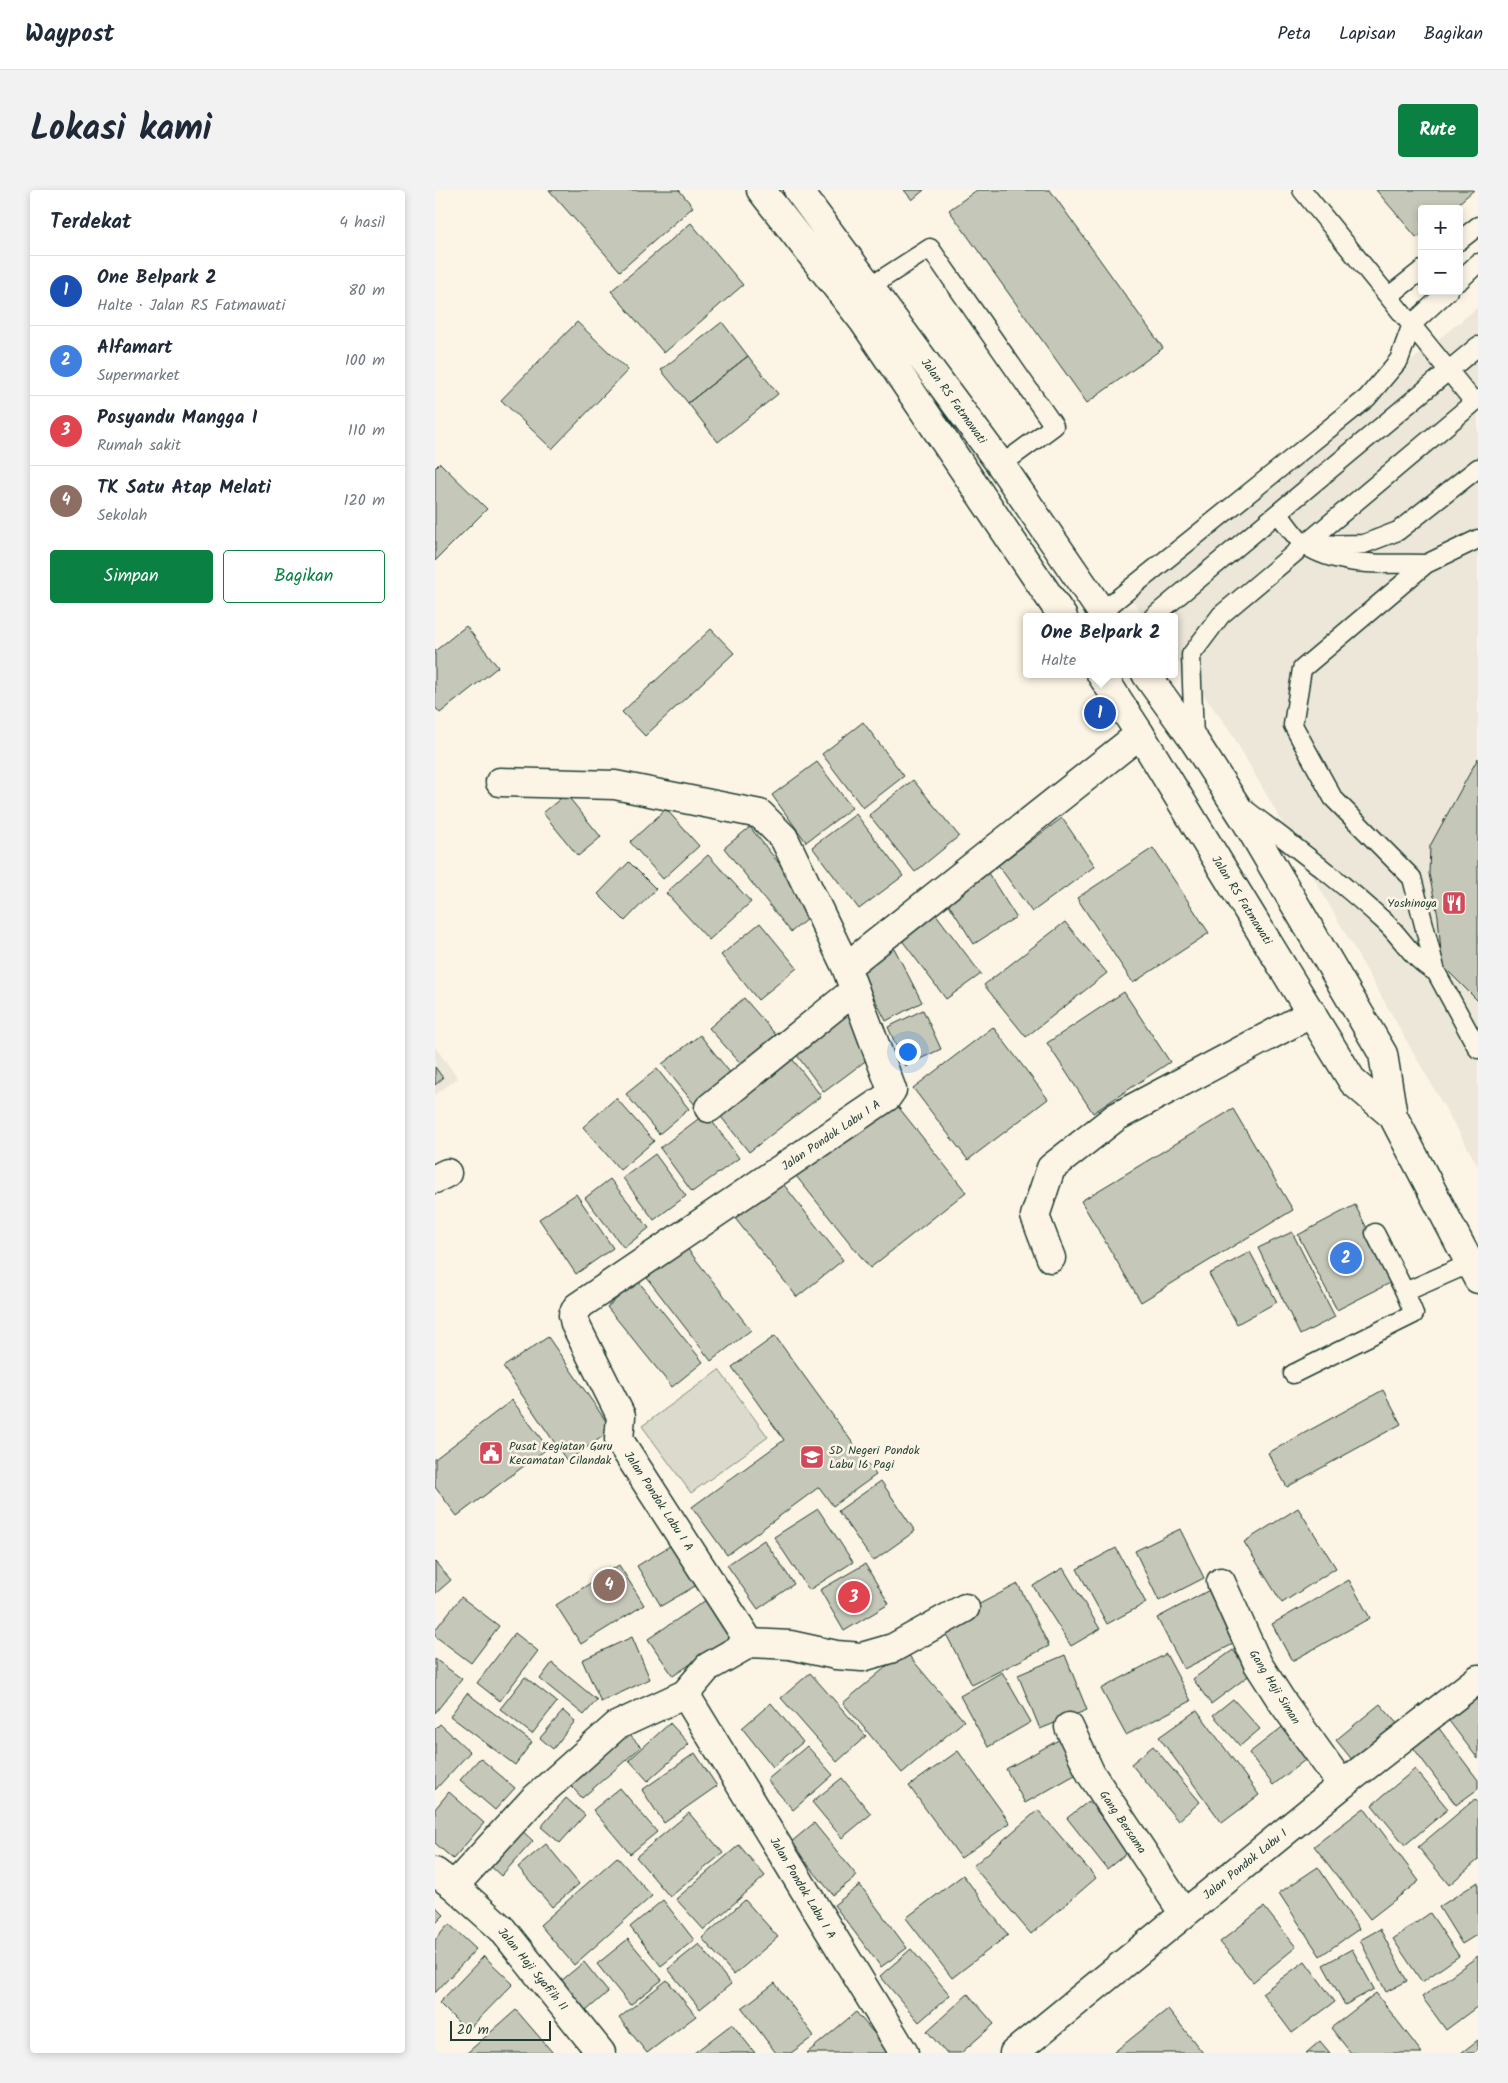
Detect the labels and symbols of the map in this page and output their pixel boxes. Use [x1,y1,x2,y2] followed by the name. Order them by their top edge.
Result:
[916,354,992,449] street label: Jalan RS Fatmawati
[1084,694,1116,732] pin: 1
[1206,852,1277,950] street label: Jalan RS Fatmawati
[1441,890,1467,916] restaurant icon: Yoshinoya
[1387,894,1437,913] place label: Yoshinoya
[895,1039,921,1065] your location
[778,1095,885,1176] street label: Jalan Pondok Labu I A
[1330,1239,1362,1277] pin: 2
[509,1437,613,1470] place label: Pusat Kegiatan Guru Kecamatan Cilandak
[478,1440,504,1466] public building icon: Pusat Kegiatan Guru Kecamatan Cilandak
[829,1441,920,1474] place label: SD Negeri Pondok Labu 16 Pagi
[799,1444,825,1470] school or university icon: SD Negeri Pondok Labu 16 Pagi
[619,1447,698,1555] street label: Jalan Pondok Labu I A
[593,1566,625,1604] pin: 4
[838,1578,870,1616] pin: 3
[1244,1646,1305,1728] street label: Gang Haji Siman
[1094,1787,1151,1858] street label: Gang Bersama
[1199,1824,1292,1905] street label: Jalan Pondok Labu I
[765,1834,841,1943] street label: Jalan Pondok Labu I A
[493,1923,572,2015] street label: Jalan Haji Syafi'ih II
[450,2018,551,2041] scale bar

